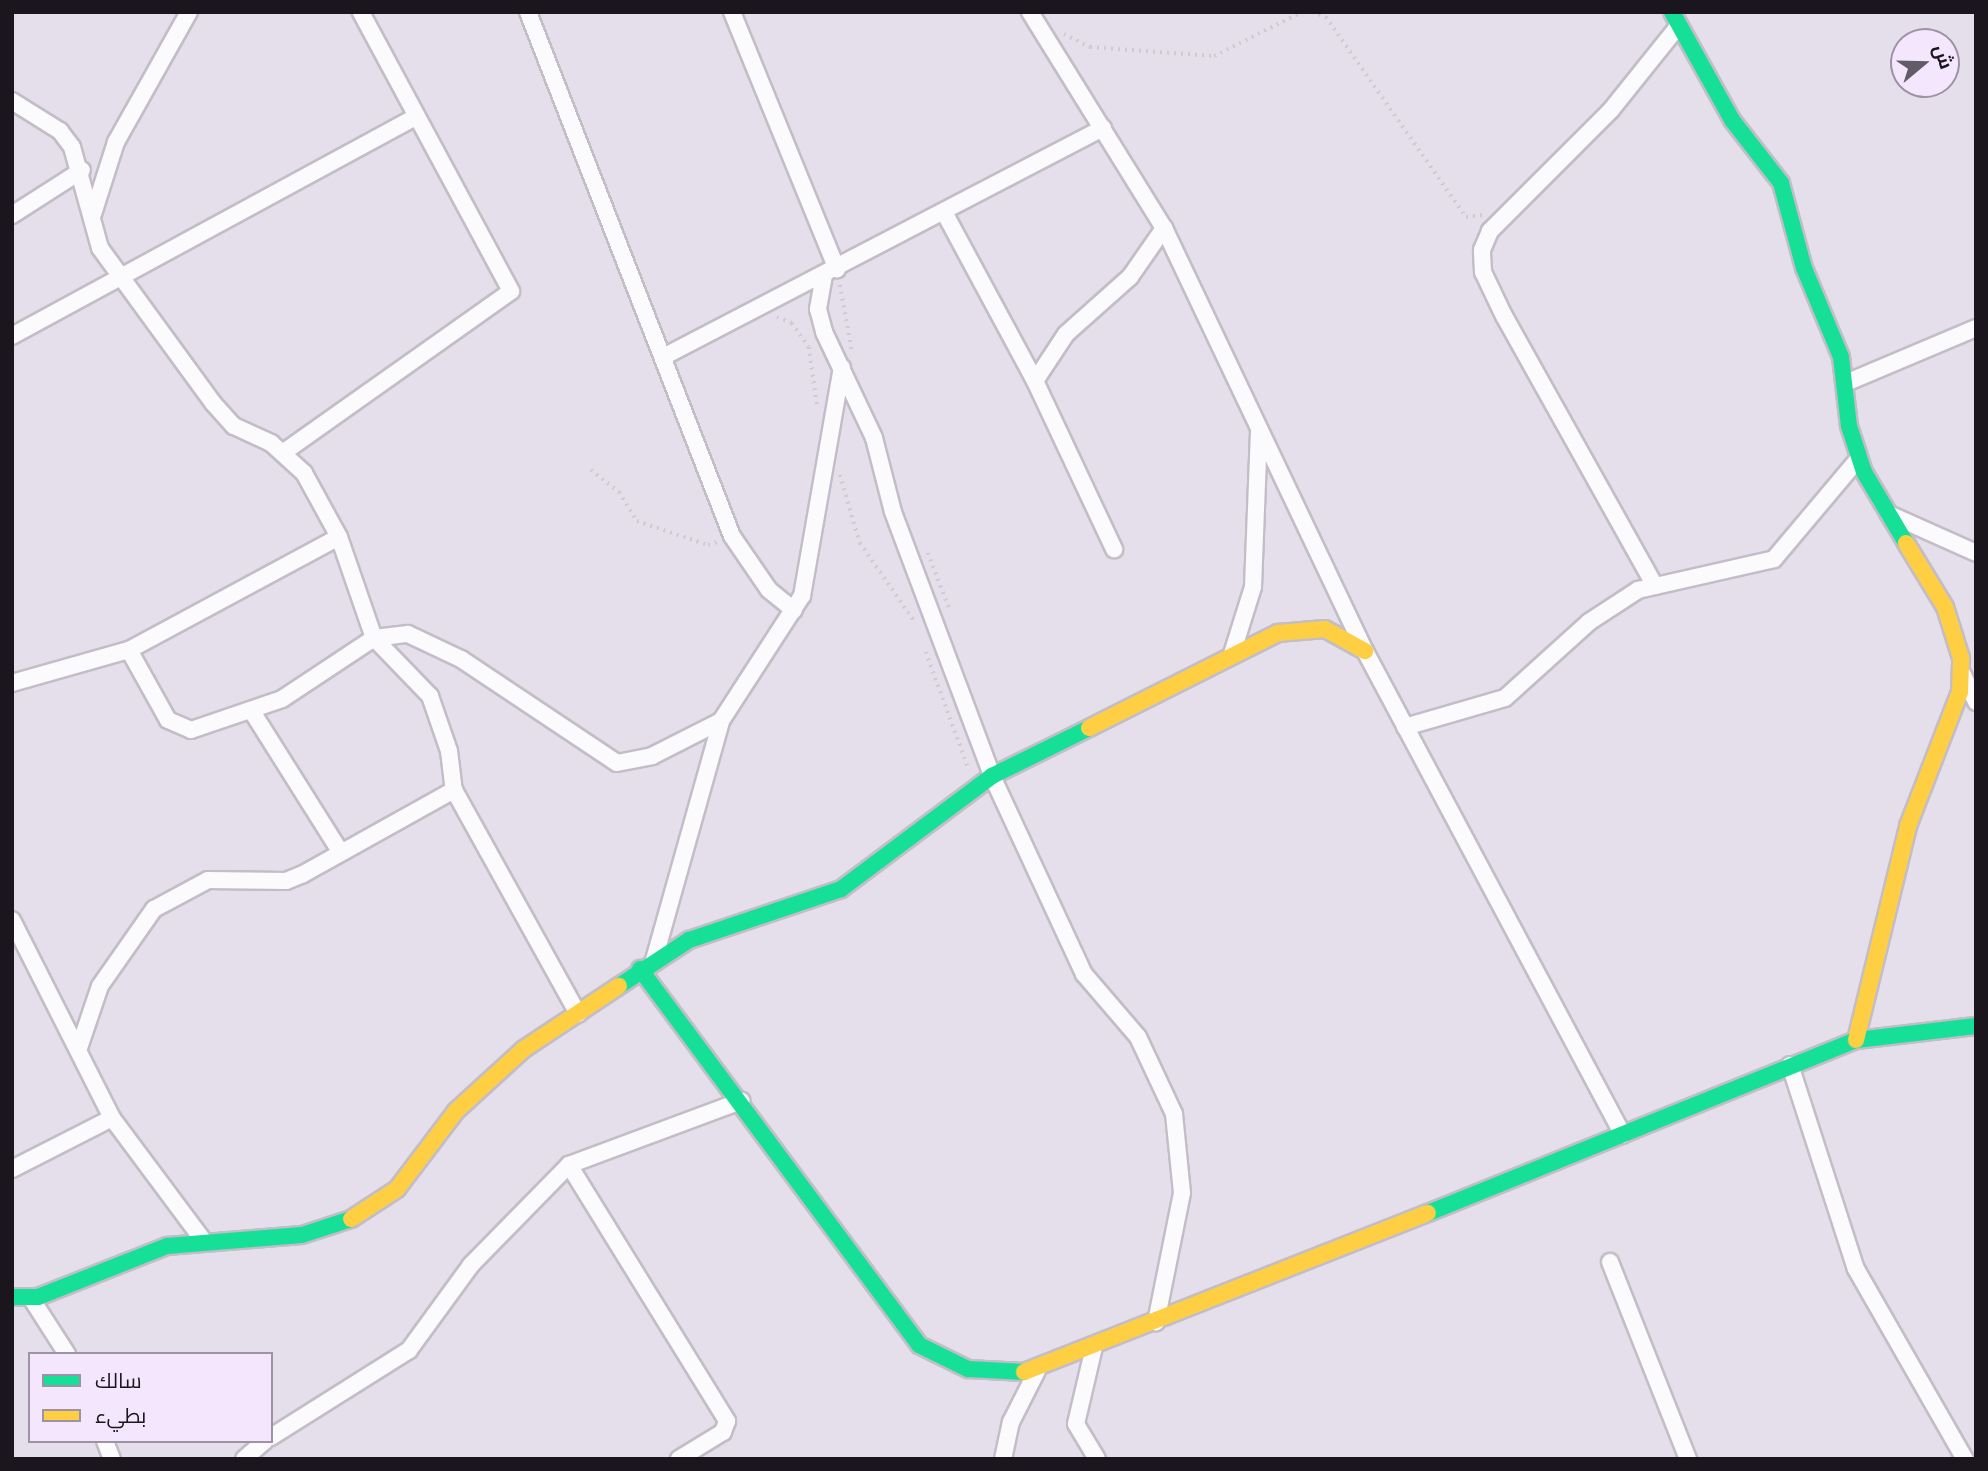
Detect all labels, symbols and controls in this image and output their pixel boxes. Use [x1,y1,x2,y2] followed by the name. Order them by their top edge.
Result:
[1890,28,1960,98] north arrow
[1929,41,1958,72] text: ش
[28,1352,273,1443] legend
[95,1368,142,1394] text: سالك
[95,1403,146,1429] text: بطيء

